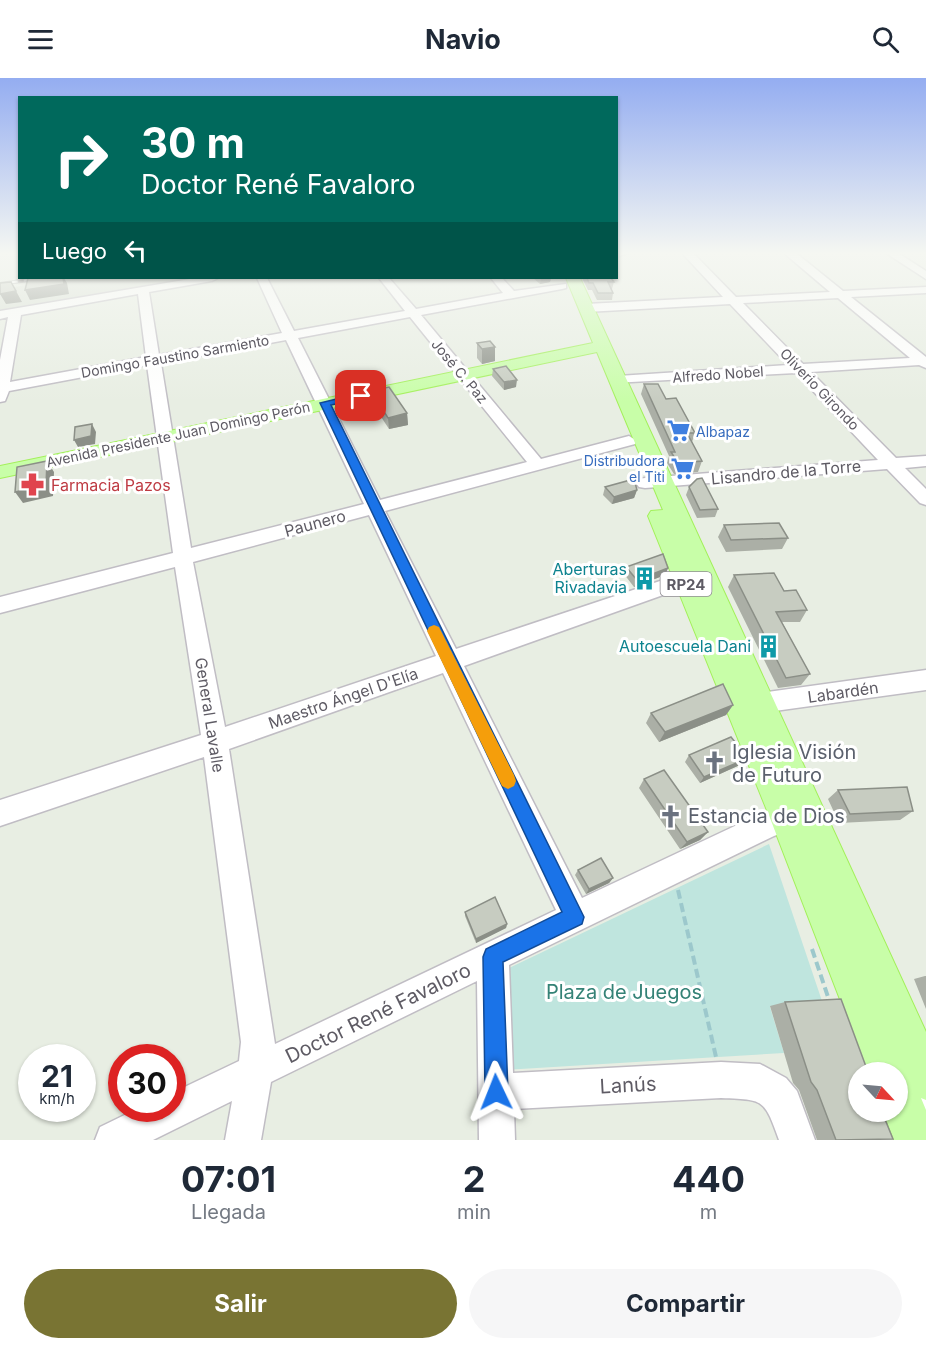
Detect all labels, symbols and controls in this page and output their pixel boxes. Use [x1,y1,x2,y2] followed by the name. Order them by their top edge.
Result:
[24,23,57,56] icon: menu
[425,23,501,56] text: Navio
[869,23,902,56] icon: search
[141,117,245,168] text: 30 m
[42,120,120,198] icon: right
[141,168,416,201] text: Doctor René Favaloro
[119,234,152,267] icon: left
[42,238,107,264] text: Luego
[80,331,270,381] street label: Domingo Faustino Sarmiento
[428,335,492,407] street label: José C. Paz
[777,345,863,433] street label: Oliverio Girondo
[672,362,764,386] street label: Alfredo Nobel
[335,370,386,421] pin
[344,379,377,412] icon: arrive
[44,398,312,470] street label: Avenida Presidente Juan Domingo Perón
[665,418,691,444] supermarket icon: Albapaz
[696,423,750,440] place label: Albapaz
[584,452,665,485] place label: Distribudora el Titi
[670,455,696,481] supermarket icon: Distribudora el Titi
[710,455,862,489] street label: Lisandro de la Torre
[20,472,46,498] pharmacy icon: Farmacia Pazos
[51,475,171,495] place label: Farmacia Pazos
[282,505,348,541] street label: Paunero
[552,559,627,597] place label: Aberturas Rivadavia
[632,565,658,591] building icon: Aberturas Rivadavia
[660,572,712,596] road number: RP24
[756,633,782,659] building icon: Autoescuela Dani
[619,636,751,656] place label: Autoescuela Dani
[191,656,229,774] street label: General Lavalle
[266,663,420,733] street label: Maestro Ángel D'Elía
[806,677,880,707] street label: Labardén
[732,740,856,787] place label: Iglesia Visión de Futuro
[701,750,727,776] church icon: Iglesia Visión de Futuro
[657,803,683,829] church icon: Estancia de Dios
[688,804,845,828] place label: Estancia de Dios
[281,958,475,1068] street label: Doctor René Favaloro
[546,980,702,1004] park label: Plaza de Juegos
[108,1044,186,1122] speed limit sign: 30
[41,1058,73,1094] text: 21
[464,1060,528,1124] position arrow
[848,1062,908,1122] north arrow
[848,1062,908,1122] map controls
[599,1072,657,1098] street label: Lanús
[39,1089,75,1108] text: km/h
[181,1157,276,1201] text: 07:01
[463,1157,485,1201] text: 2
[672,1157,745,1201] text: 440
[191,1200,266,1224] text: Llegada
[457,1200,491,1224] text: min
[700,1200,717,1224] text: m
[24,1269,457,1338] button: Salir
[469,1269,902,1338] button: Compartir

